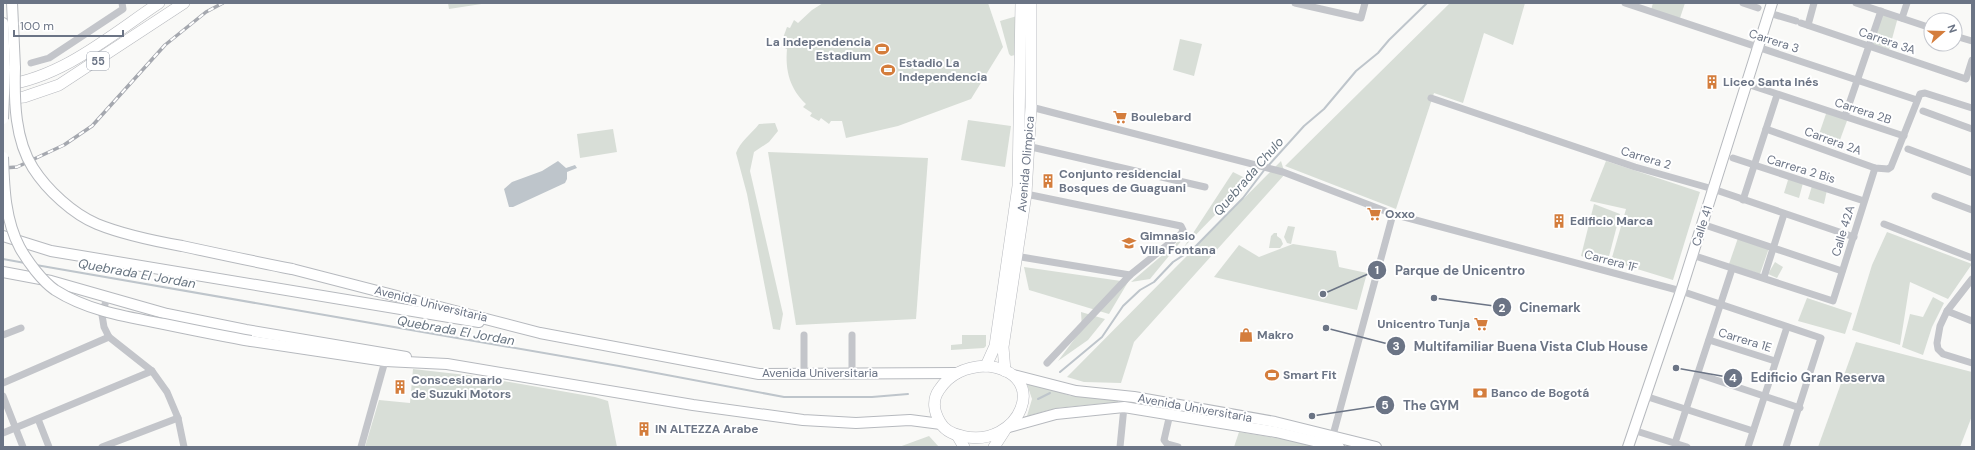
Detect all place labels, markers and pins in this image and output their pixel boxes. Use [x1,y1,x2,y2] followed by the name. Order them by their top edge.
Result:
[766,34,871,64] place label: La Independencia Estadium
[874,41,890,57] sports icon: La Independencia Estadium
[899,55,987,85] place label: Estadio La Independencia
[880,62,896,78] sports icon: Estadio La Independencia
[1704,74,1720,90] building icon: Liceo Santa Inés
[1723,74,1819,90] place label: Liceo Santa Inés
[1112,109,1128,125] supermarket icon: Boulebard
[1131,109,1192,125] place label: Boulebard
[1059,166,1186,196] place label: Conjunto residencial Bosques de Guaguani
[1040,173,1056,189] building icon: Conjunto residencial Bosques de Guaguani
[1366,206,1382,222] supermarket icon: Oxxo
[1385,206,1415,222] place label: Oxxo
[1551,213,1567,229] building icon: Edificio Marca
[1570,213,1653,229] place label: Edificio Marca
[1140,228,1216,258] place label: Gimnasio Villa Fontana
[1121,235,1137,251] school or university icon: Gimnasio Villa Fontana
[1367,258,1533,283] callout: Parque de Unicentro
[1492,295,1589,320] callout: Cinemark
[1377,316,1470,332] place label: Unicentro Tunja
[1473,316,1489,332] supermarket icon: Unicentro Tunja
[1238,327,1254,343] shop icon: Makro
[1257,327,1294,343] place label: Makro
[1386,334,1656,359] callout: Multifamiliar Buena Vista Club House
[1723,365,1893,390] callout: Edificio Gran Reserva
[1264,367,1280,383] sports icon: Smart Fit
[1283,367,1337,383] place label: Smart Fit
[411,372,511,402] place label: Conscesionario de Suzuki Motors
[392,379,408,395] building icon: Conscesionario de Suzuki Motors
[1472,385,1488,401] bank icon: Banco de Bogotá
[1491,385,1589,401] place label: Banco de Bogotá
[1375,393,1467,418] callout: The GYM
[636,421,652,437] building icon: IN ALTEZZA Arabe
[655,421,759,437] place label: IN ALTEZZA Arabe

